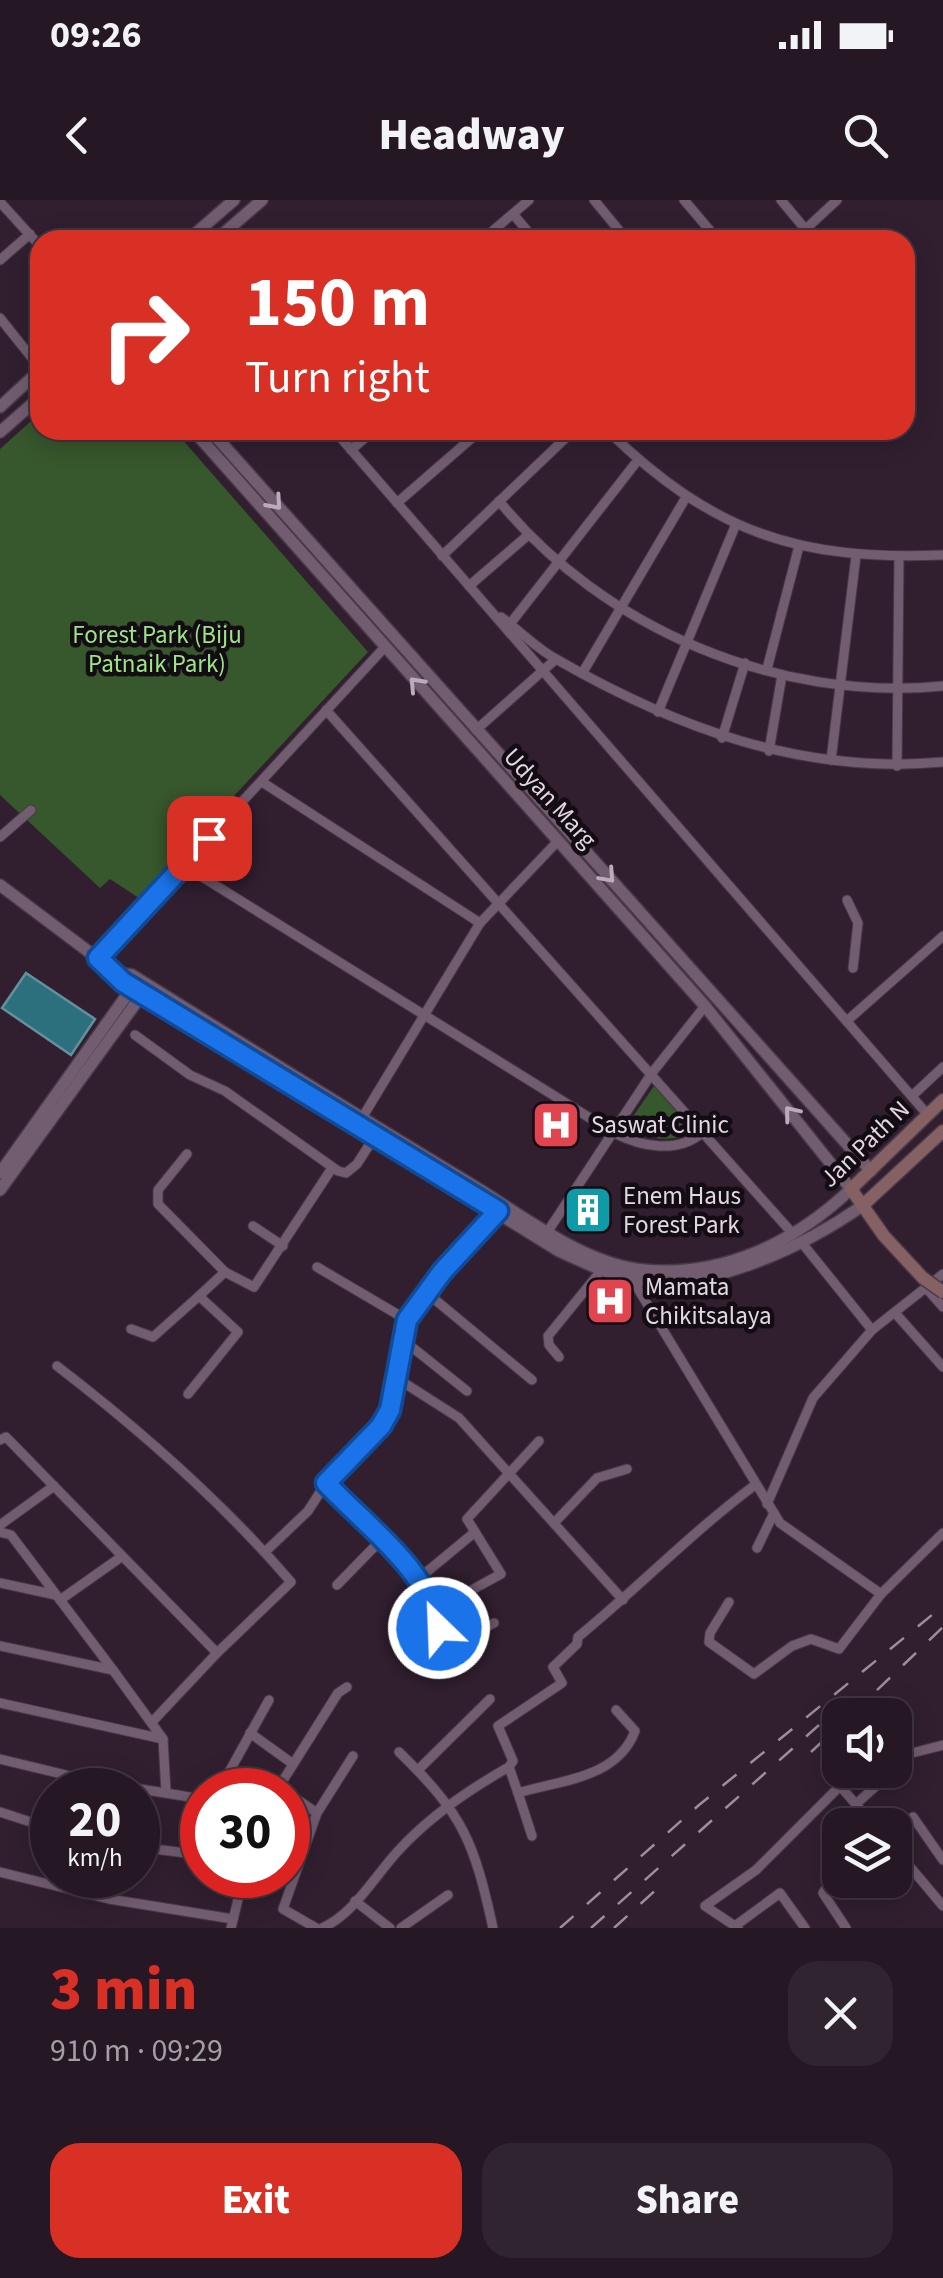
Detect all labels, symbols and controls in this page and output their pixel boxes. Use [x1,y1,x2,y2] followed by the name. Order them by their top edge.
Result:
[50,8,142,62] text: 09:26
[378,103,565,167] text: Headway
[50,108,105,163] icon: back
[838,108,893,163] icon: search
[245,253,430,353] text: 150 m
[80,270,210,400] icon: right
[245,346,430,410] text: Turn right
[263,491,281,510] one-way arrow
[72,617,242,682] park label: Forest Park (Biju Patnaik Park)
[410,677,428,696] one-way arrow
[495,740,605,857] street label: Udyan Marg
[167,796,252,881] pin
[182,811,237,866] icon: arrive
[596,864,614,883] one-way arrow
[812,1092,918,1196] street label: Jan Path N
[530,1099,582,1151] hospital icon: Saswat Clinic
[785,1106,803,1124] one-way arrow
[591,1107,729,1143] place label: Saswat Clinic
[623,1178,741,1243] place label: Enem Haus Forest Park
[562,1184,614,1236] building icon: Enem Haus Forest Park
[645,1269,772,1334] place label: Mamata Chikitsalaya
[584,1275,636,1327] hospital icon: Mamata Chikitsalaya
[387,1576,491,1680] position arrow
[822,1698,912,1898] map controls
[822,1698,912,1788] button: sound
[180,1768,310,1898] speed limit sign: 30
[69,1785,121,1856] text: 20
[822,1808,912,1898] button: layers
[67,1840,123,1876] text: km/h
[50,1948,197,2033] text: 3 min
[788,1961,893,2066] button: close
[50,2028,223,2074] text: 910 m · 09:29
[50,2143,462,2258] button: Exit
[482,2143,893,2258] button: Share

